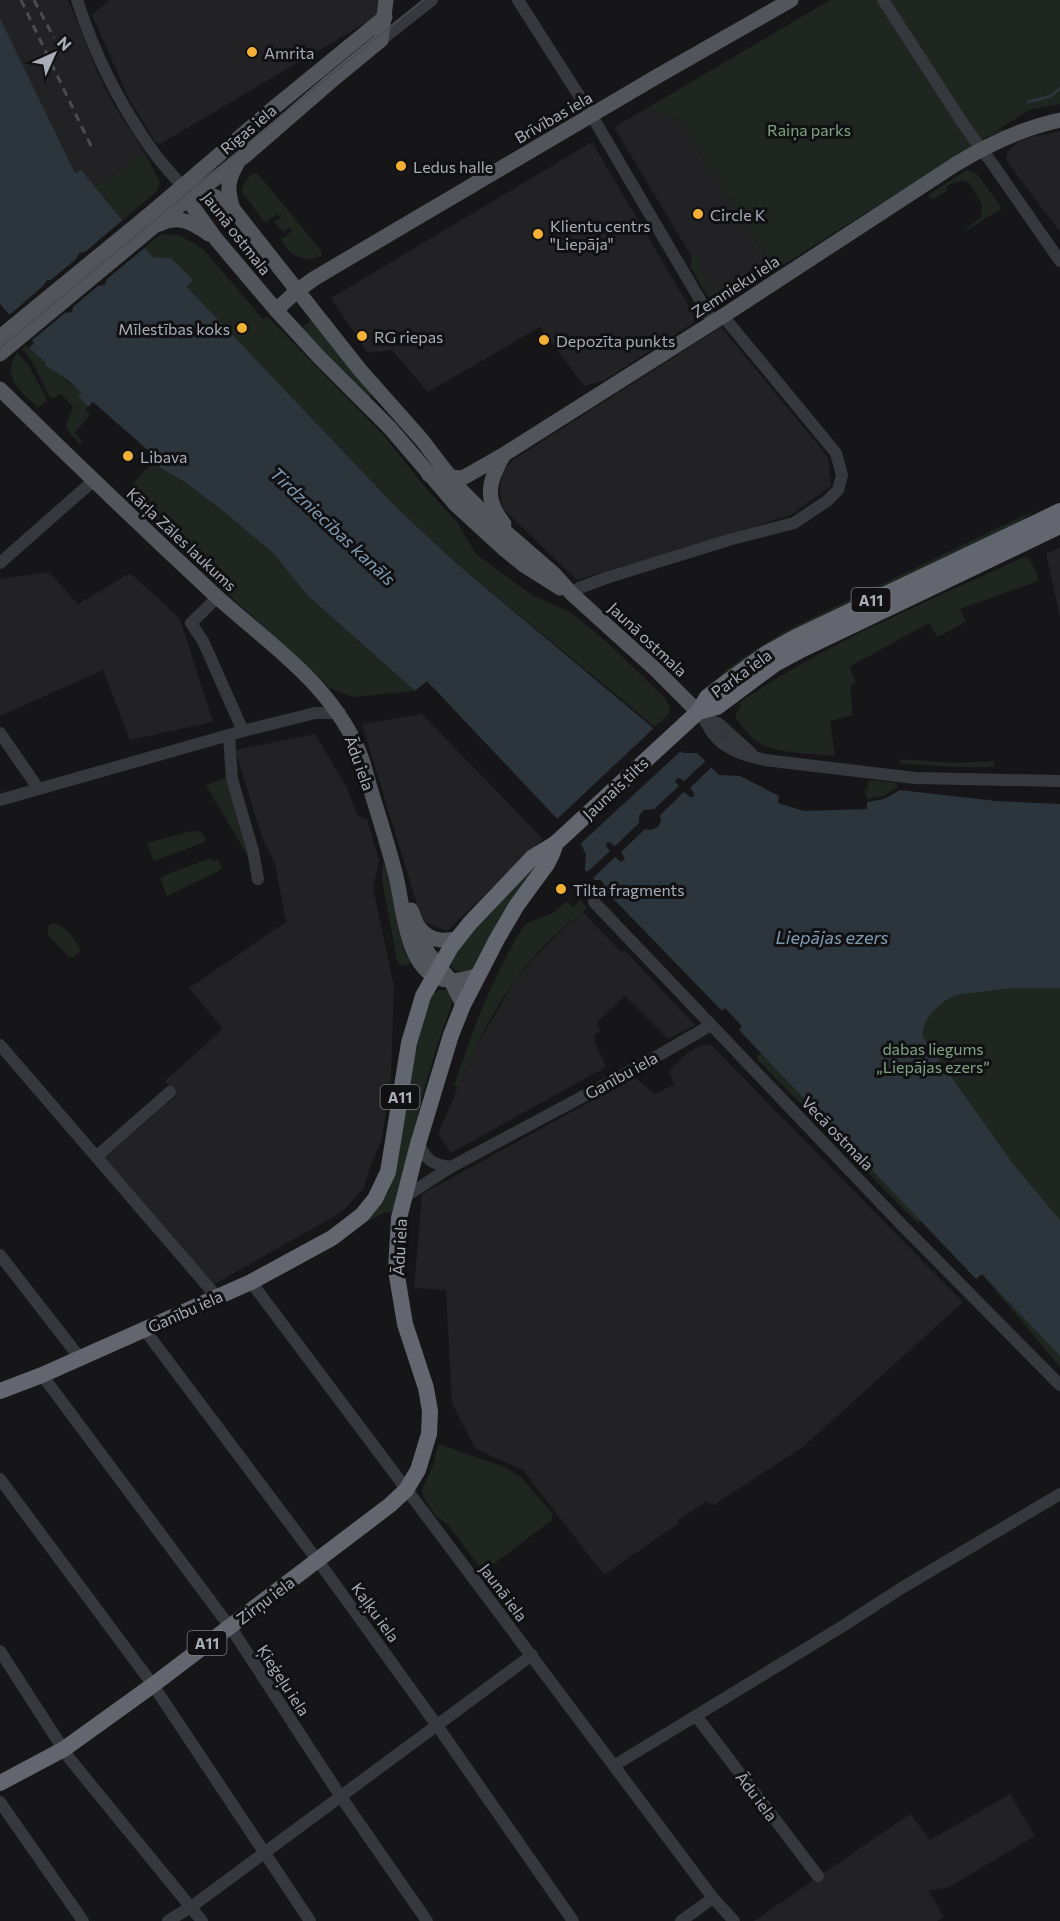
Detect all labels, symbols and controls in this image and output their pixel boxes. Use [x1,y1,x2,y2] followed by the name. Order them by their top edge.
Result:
[24,24,84,84] north arrow
[54,32,76,54] text: N
[264,43,314,62] place label: Amrita
[245,45,259,59] marker: Amrita
[511,87,595,147] street label: Brīvības iela
[216,100,280,158] street label: Rīgas iela
[767,120,851,141] park label: Raiņa parks
[413,157,493,176] place label: Ledus halle
[394,159,408,173] marker: Ledus halle
[199,188,275,278] street label: Jaunā ostmala
[710,205,766,224] place label: Circle K
[691,207,705,221] marker: Circle K
[550,216,651,253] place label: Klientu centrs "Liepāja"
[531,227,545,241] marker: Klientu centrs "Liepāja"
[688,251,782,321] street label: Zemnieku iela
[118,319,230,338] place label: Mīlestības koks
[235,321,249,335] marker: Mīlestības koks
[374,327,443,346] place label: RG riepas
[355,329,369,343] marker: RG riepas
[556,331,675,350] place label: Depozīta punkts
[537,333,551,347] marker: Depozīta punkts
[140,447,187,466] place label: Libava
[121,449,135,463] marker: Libava
[266,462,400,590] water label: Tirdzniecības kanāls
[122,483,241,596] street label: Kārļa Zāles laukums
[852,588,890,612] road number: A11
[605,598,691,680] street label: Jaunā ostmala
[707,645,775,701] street label: Parka iela
[341,733,379,793] street label: Ādu iela
[578,753,652,823] street label: Jaunais tilts
[573,880,684,899] place label: Tilta fragments
[554,882,568,896] marker: Tilta fragments
[775,926,889,948] water label: Liepājas ezers
[876,1039,990,1076] park label: dabas liegums „Liepājas ezers”
[581,1047,661,1103] street label: Ganību iela
[380,1085,420,1109] road number: A11
[798,1092,878,1174] street label: Vecā ostmala
[388,1218,410,1276] street label: Ādu iela
[145,1286,225,1336] street label: Ganību iela
[476,1559,532,1625] street label: Jaunā iela
[232,1572,299,1629] street label: Zirņu iela
[346,1579,404,1647] street label: Kaļķu iela
[188,1631,226,1655] road number: A11
[252,1641,314,1720] street label: Ķieģeļu iela
[732,1768,782,1824] street label: Ādu iela

